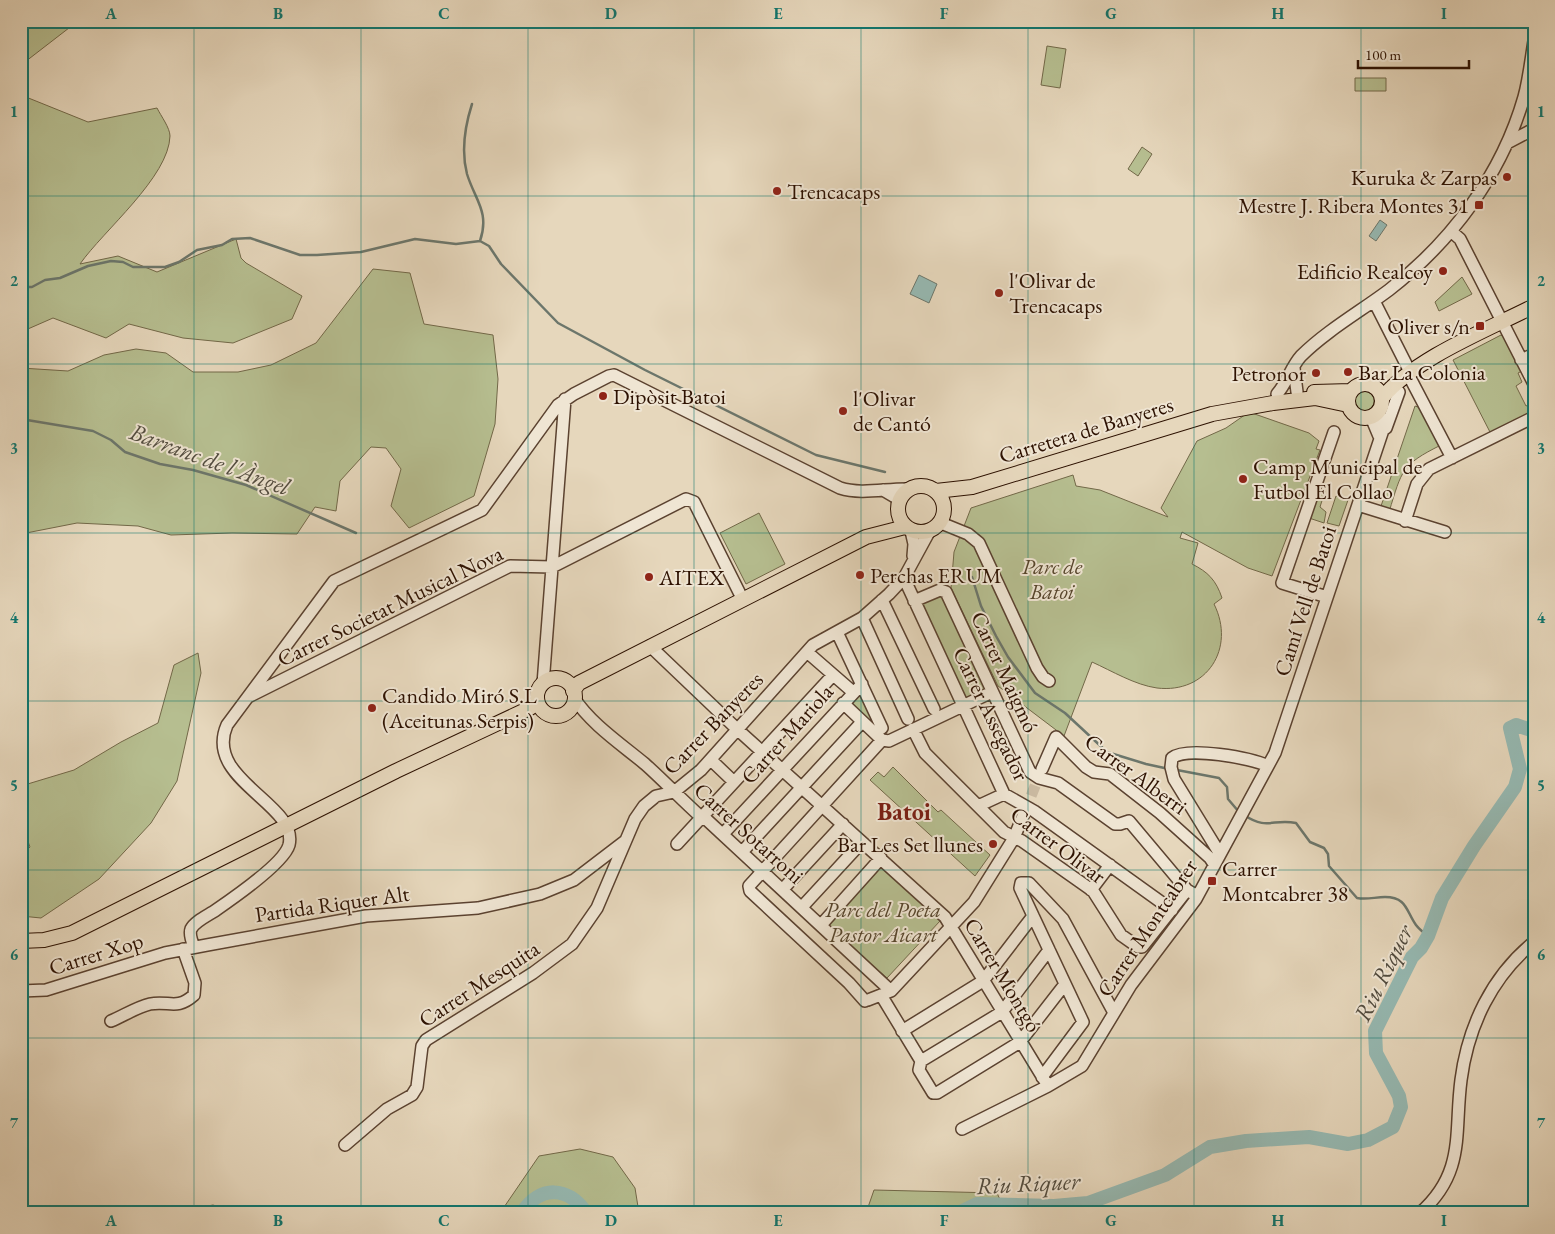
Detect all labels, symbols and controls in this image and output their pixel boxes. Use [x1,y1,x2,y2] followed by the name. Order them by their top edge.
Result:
[104,3,117,24] text: A
[273,3,283,24] text: B
[438,3,450,24] text: C
[605,3,617,24] text: D
[773,3,783,24] text: E
[940,3,949,24] text: F
[1105,3,1117,24] text: G
[1272,3,1285,24] text: H
[1441,3,1447,24] text: I
[1358,38,1469,70] scale bar
[1365,45,1402,64] text: 100 m
[10,101,18,122] text: 1
[1537,101,1545,122] text: 1
[1351,163,1497,192] place label: Kuruka & Zarpas
[1501,171,1513,183] marker: Kuruka & Zarpas
[787,177,880,206] place label: Trencacaps
[771,185,783,197] marker: Trencacaps
[1238,191,1469,220] place label: Mestre J. Ribera Montes 31
[1473,199,1485,211] marker: Mestre J. Ribera Montes 31
[1297,257,1433,286] place label: Edificio Realcoy
[1437,265,1449,277] marker: Edificio Realcoy
[1009,266,1102,320] place label: l'Olivar de Trencacaps
[10,270,19,291] text: 2
[1537,270,1546,291] text: 2
[993,287,1005,299] marker: l'Olivar de Trencacaps
[1387,312,1470,341] place label: Oliver s/n
[1474,320,1486,332] marker: Oliver s/n
[1358,358,1486,387] place label: Bar La Colonia
[1231,359,1307,388] place label: Petronor
[1342,366,1354,378] marker: Bar La Colonia
[1310,367,1322,379] marker: Petronor
[613,382,726,411] place label: Dipòsit Batoi
[853,384,931,438] place label: l'Olivar de Cantó
[597,390,609,402] marker: Dipòsit Batoi
[995,390,1177,470] street label: Carretera de Banyeres
[837,405,849,417] marker: l'Olivar de Cantó
[125,415,295,503] water label: Barranc de l'Àngel
[10,438,18,459] text: 3
[1537,438,1545,459] text: 3
[1253,452,1423,506] place label: Camp Municipal de Futbol El Collao
[1237,473,1249,485] marker: Camp Municipal de Futbol El Collao
[1267,522,1343,680] street label: Camí Vell de Batoi
[272,539,508,673] street label: Carrer Societat Musical Nova
[1022,552,1083,606] park label: Parc de Batoi
[870,561,1002,590] place label: Perchas ERUM
[658,563,725,592] place label: AITEX
[854,569,866,581] marker: Perchas ERUM
[643,571,655,583] marker: AITEX
[10,607,19,628] text: 4
[964,607,1046,737] street label: Carrer Maigmó
[1537,607,1546,628] text: 4
[946,642,1036,786] street label: Carrer Assegador
[657,665,769,781] street label: Carrer Banyeres
[734,678,840,790] street label: Carrer Mariola
[382,681,537,735] place label: Candido Miró S.L (Aceitunas Serpis)
[366,702,378,714] marker: Candido Miró S.L (Aceitunas Serpis)
[1079,727,1193,821] street label: Carrer Alberri
[10,775,18,796] text: 5
[1537,775,1545,796] text: 5
[688,776,810,890] street label: Carrer Sotarroni
[877,796,931,827] district label: Batoi
[1004,800,1112,891] street label: Carrer Olivar
[837,830,983,859] place label: Bar Les Set llunes
[987,838,999,850] marker: Bar Les Set llunes
[1090,853,1204,1003] street label: Carrer Montcabrer
[1222,854,1348,908] place label: Carrer Montcabrer 38
[1206,875,1218,887] marker: Carrer Montcabrer 38
[253,879,411,929] street label: Partida Riquer Alt
[825,895,941,949] park label: Parc del Poeta Pastor Aicart
[957,912,1049,1038] street label: Carrer Montgó
[1346,918,1421,1027] water label: Riu Riquer
[45,926,147,982] street label: Carrer Xop
[413,934,545,1034] street label: Carrer Mesquita
[10,944,19,965] text: 6
[1537,944,1546,965] text: 6
[10,1112,19,1133] text: 7
[1537,1112,1546,1133] text: 7
[975,1165,1083,1202] water label: Riu Riquer
[104,1210,117,1231] text: A
[273,1210,283,1231] text: B
[438,1210,450,1231] text: C
[605,1210,617,1231] text: D
[773,1210,783,1231] text: E
[940,1210,949,1231] text: F
[1105,1210,1117,1231] text: G
[1272,1210,1285,1231] text: H
[1441,1210,1447,1231] text: I

